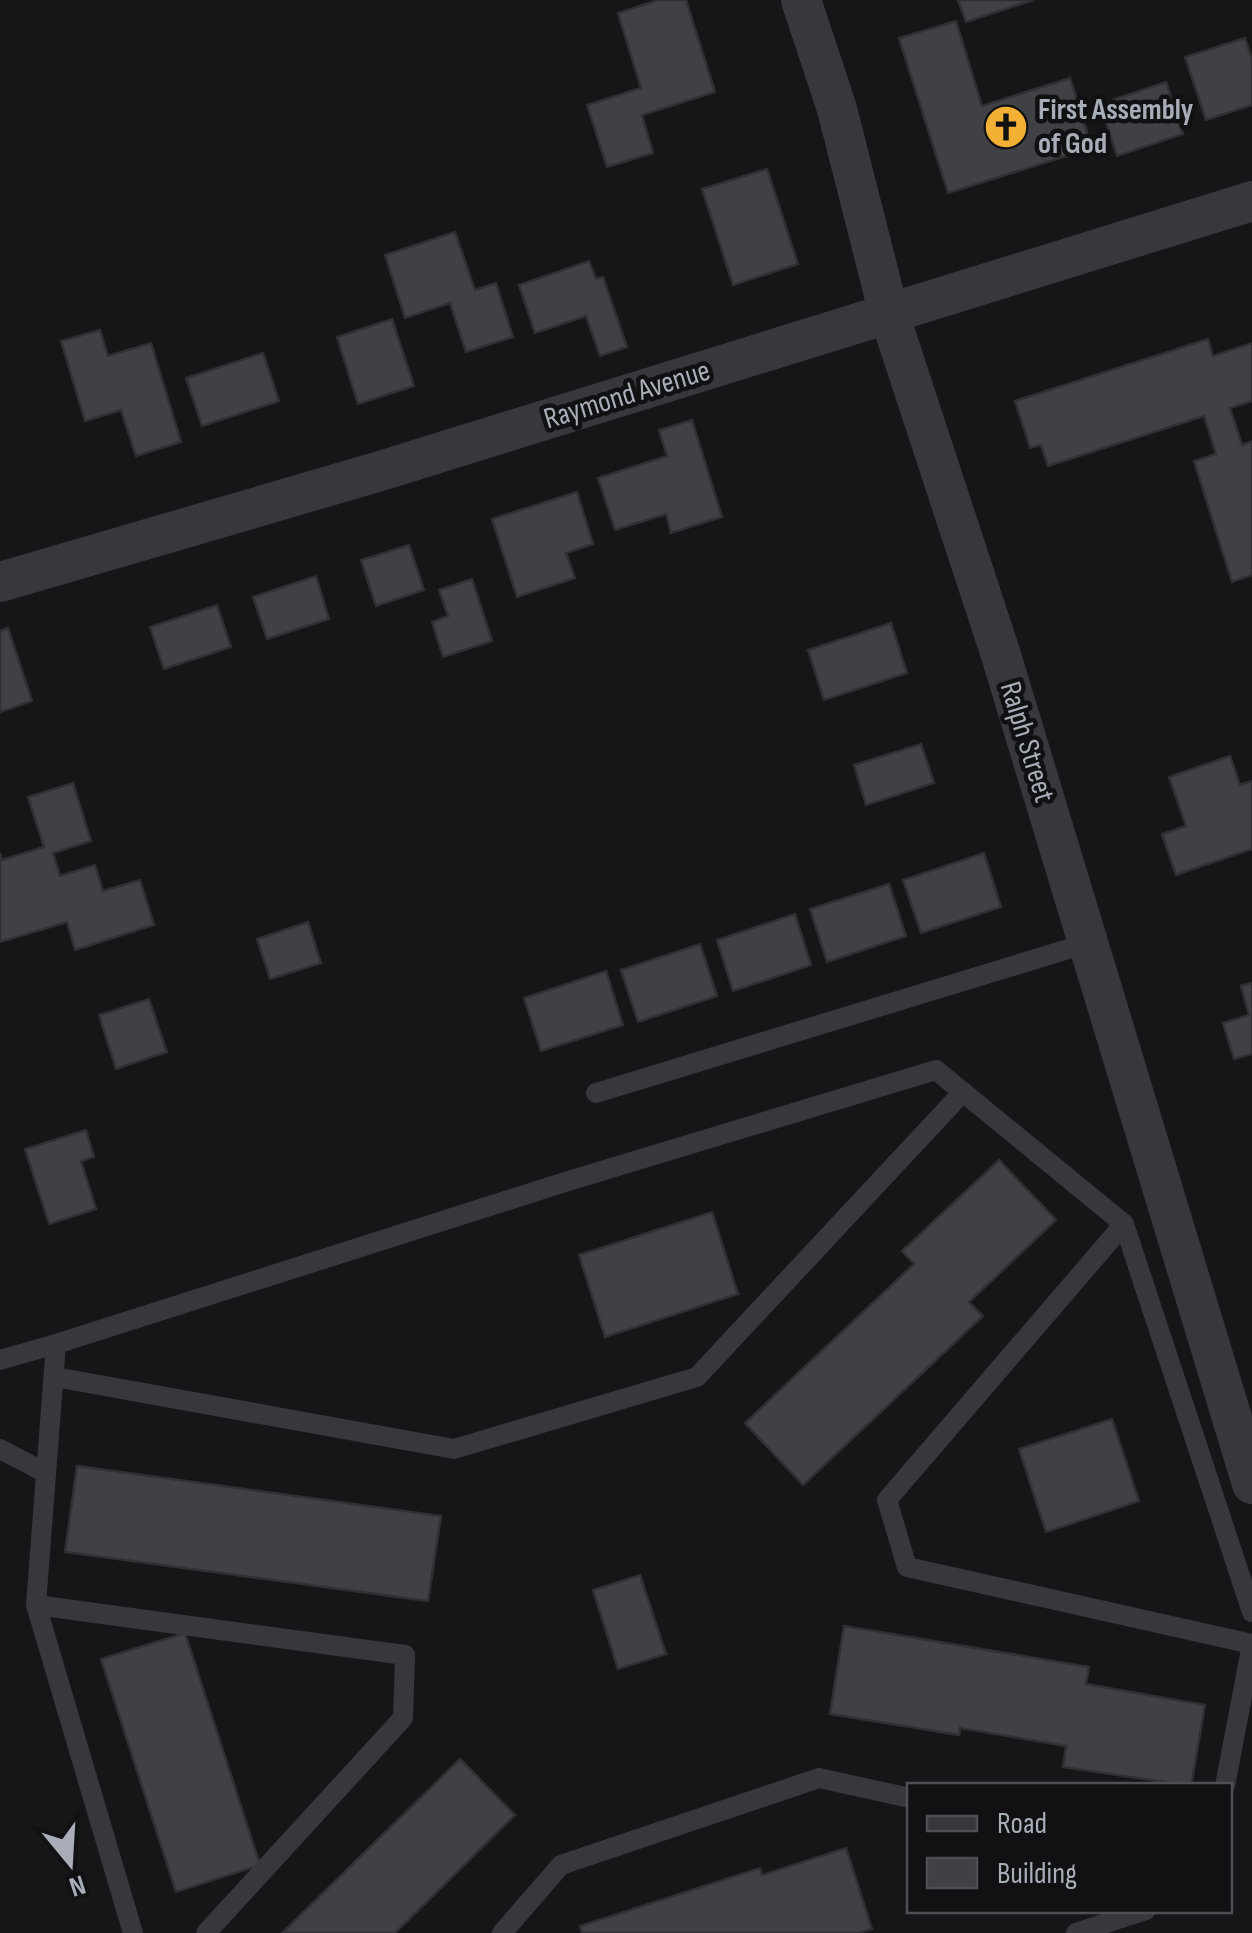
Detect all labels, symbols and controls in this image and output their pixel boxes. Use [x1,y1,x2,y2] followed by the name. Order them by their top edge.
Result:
[1038,92,1194,162] place label: First Assembly of God
[983,104,1029,150] church icon: First Assembly of God
[540,353,714,437] street label: Raymond Avenue
[992,677,1062,807] street label: Ralph Street
[907,1783,1232,1913] legend
[997,1806,1047,1842] text: Road
[20,1813,120,1913] north arrow
[997,1856,1077,1892] text: Building
[65,1867,89,1903] text: N

